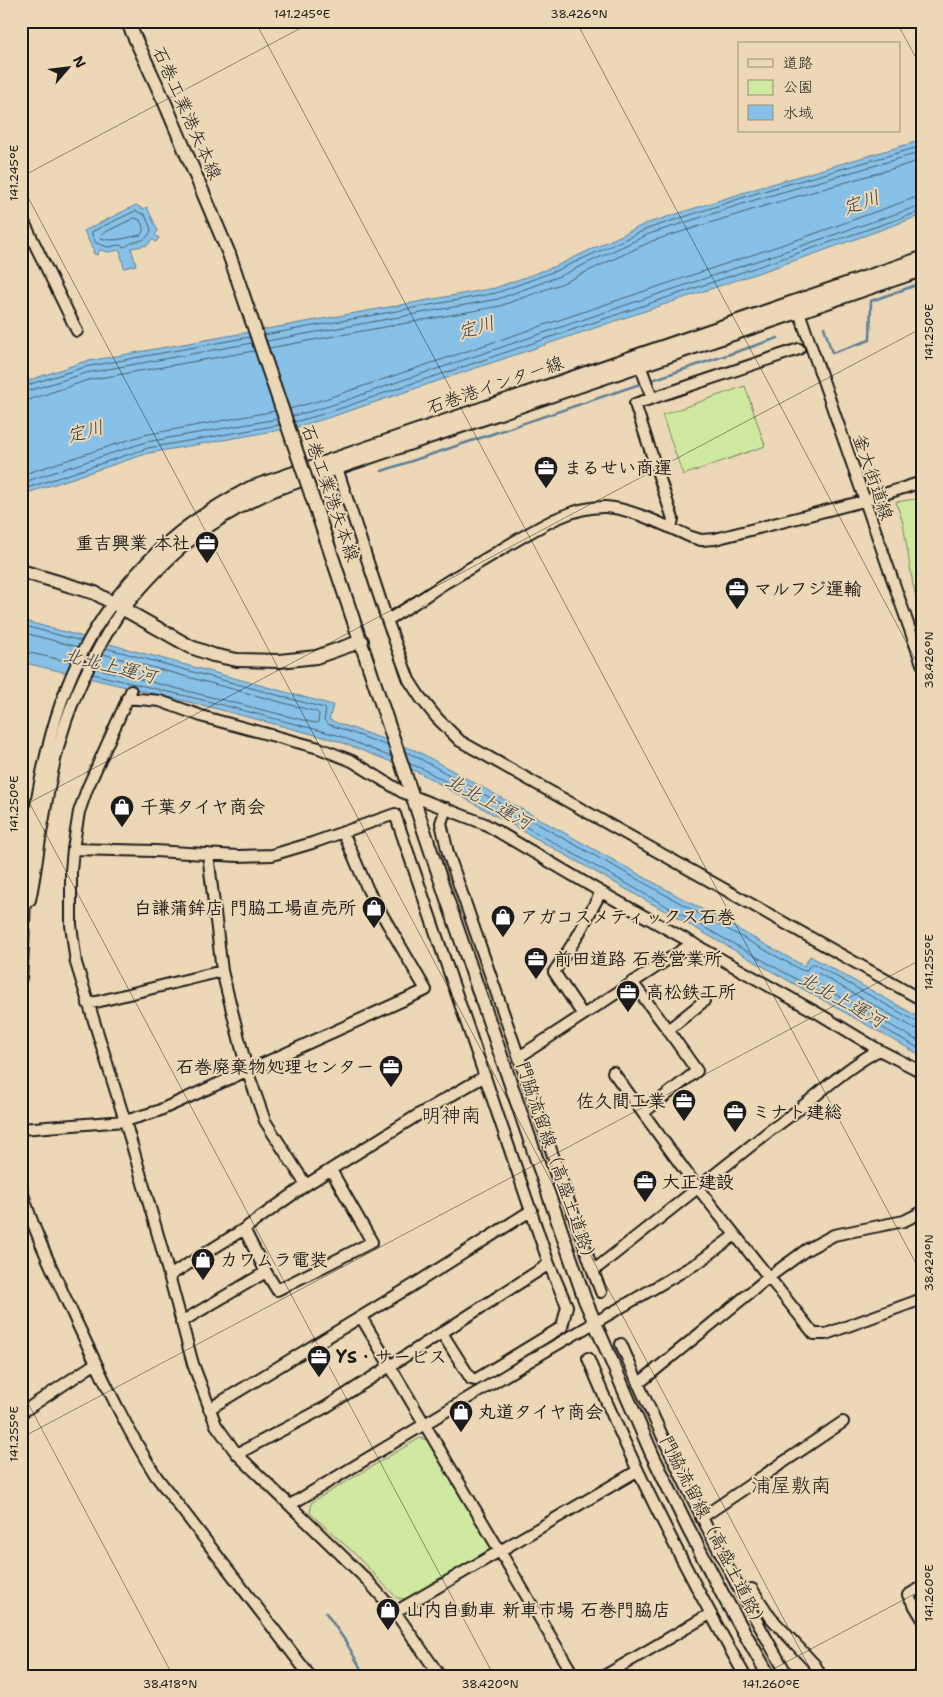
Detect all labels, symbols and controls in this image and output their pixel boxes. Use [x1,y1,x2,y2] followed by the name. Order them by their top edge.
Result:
[274,6,330,22] text: 141.245°E
[550,6,608,22] text: 38.426°N
[42,42,92,92] north arrow
[147,42,227,184] street label: 石巻工業港矢本線
[738,42,900,132] legend
[69,53,90,71] text: N
[783,53,813,73] text: 道路
[783,77,813,97] text: 公園
[783,103,813,123] text: 水域
[6,145,22,201] text: 141.245°E
[839,184,883,220] water label: 定川
[921,303,937,361] text: 141.250°E
[454,310,498,345] water label: 定川
[423,350,567,420] street label: 石巻港インター線
[64,414,107,448] water label: 定川
[295,421,365,565] street label: 石巻工業港矢本線
[847,431,899,523] street label: 釜大街道線
[533,455,559,489] office icon: まるせい商運
[564,456,672,480] place label: まるせい商運
[194,530,220,564] office icon: 重吉興業 本社
[76,531,190,555] place label: 重吉興業 本社
[724,576,750,610] office icon: マルフジ運輸
[754,577,862,601] place label: マルフジ運輸
[921,631,937,689] text: 38.426°N
[61,642,162,690] water label: 北北上運河
[441,767,539,837] water label: 北北上運河
[6,775,22,833] text: 141.250°E
[109,794,135,828] shop icon: 千葉タイヤ商会
[140,795,265,819] place label: 千葉タイヤ商会
[361,895,387,929] shop icon: 白謙蒲鉾店 門脇工場直売所
[134,896,356,920] place label: 白謙蒲鉾店 門脇工場直売所
[490,904,516,938] shop icon: アガコスメティックス石巻
[520,905,735,929] place label: アガコスメティックス石巻
[921,934,937,990] text: 141.255°E
[523,946,549,980] office icon: 前田道路 石巻営業所
[554,947,722,971] place label: 前田道路 石巻営業所
[794,965,892,1035] water label: 北北上運河
[615,979,641,1013] office icon: 高松鉄工所
[646,980,736,1004] place label: 高松鉄工所
[378,1054,404,1088] office icon: 石巻廃棄物処理センター
[176,1055,374,1079] place label: 石巻廃棄物処理センター
[510,1058,604,1270] street label: 門脇流留線（高盛土道路）
[671,1088,697,1122] office icon: 佐久間工業
[576,1089,666,1113] place label: 佐久間工業
[722,1099,748,1133] office icon: ミナト建総
[752,1100,842,1124] place label: ミナト建総
[421,1102,481,1128] district label: 明神南
[632,1169,658,1203] office icon: 大正建設
[662,1170,734,1194] place label: 大正建設
[921,1234,937,1292] text: 38.424°N
[190,1247,216,1281] shop icon: カワムラ電装
[220,1248,328,1272] place label: カワムラ電装
[306,1344,332,1378] office icon: YS・サービス
[336,1345,447,1369] place label: YS・サービス
[448,1399,474,1433] shop icon: 丸道タイヤ商会
[478,1400,603,1424] place label: 丸道タイヤ商会
[6,1406,22,1462] text: 141.255°E
[654,1431,774,1635] street label: 門脇流留線（高盛土道路）
[751,1472,831,1498] district label: 浦屋敷南
[921,1564,937,1622] text: 141.260°E
[375,1597,401,1631] shop icon: 山内自動車 新車市場 石巻門脇店
[406,1598,670,1622] place label: 山内自動車 新車市場 石巻門脇店
[143,1676,197,1692] text: 38.418°N
[461,1676,519,1692] text: 38.420°N
[742,1676,800,1692] text: 141.260°E

